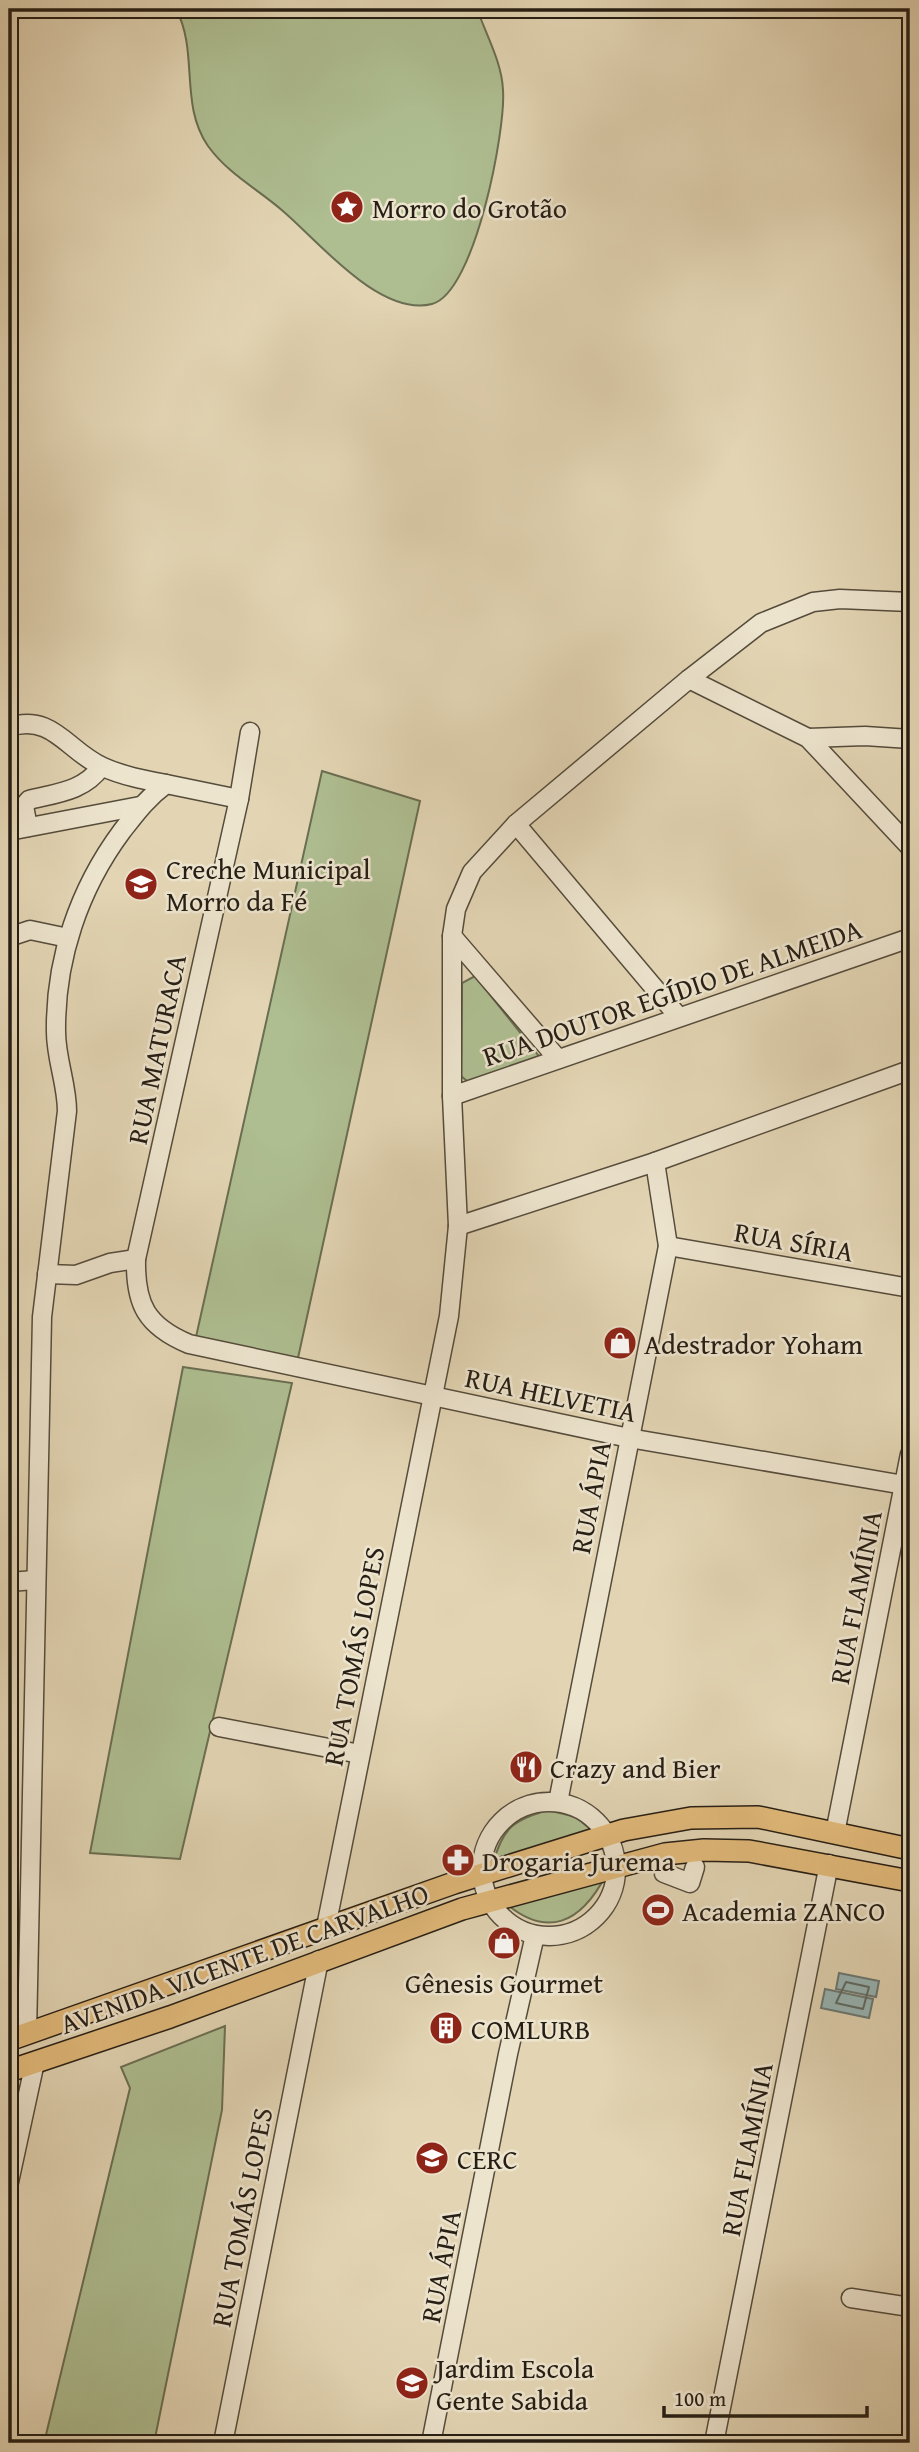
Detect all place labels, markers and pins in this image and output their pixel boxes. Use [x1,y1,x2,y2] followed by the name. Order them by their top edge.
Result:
[372,187,567,228] place label: Morro do Grotão
[328,188,366,226] place icon: Morro do Grotão
[166,848,371,921] place label: Creche Municipal Morro da Fé
[122,865,160,903] school or university icon: Creche Municipal Morro da Fé
[644,1323,863,1364] place label: Adestrador Yoham
[601,1324,639,1362] shop icon: Adestrador Yoham
[550,1747,721,1788] place label: Crazy and Bier
[507,1748,545,1786] restaurant icon: Crazy and Bier
[482,1840,675,1881] place label: Drogaria Jurema
[439,1841,477,1879] pharmacy icon: Drogaria Jurema
[682,1890,885,1931] place label: Academia ZANCO
[639,1891,677,1929] sports icon: Academia ZANCO
[485,1924,523,1962] shop icon: Gênesis Gourmet
[405,1962,603,2003] place label: Gênesis Gourmet
[471,2008,590,2049] place label: COMLURB
[427,2009,465,2047] building icon: COMLURB
[457,2138,518,2179] place label: CERC
[413,2139,451,2177] school or university icon: CERC
[433,2347,595,2420] place label: Jardim Escola Gente Sabida
[393,2364,431,2402] school or university icon: Jardim Escola Gente Sabida

